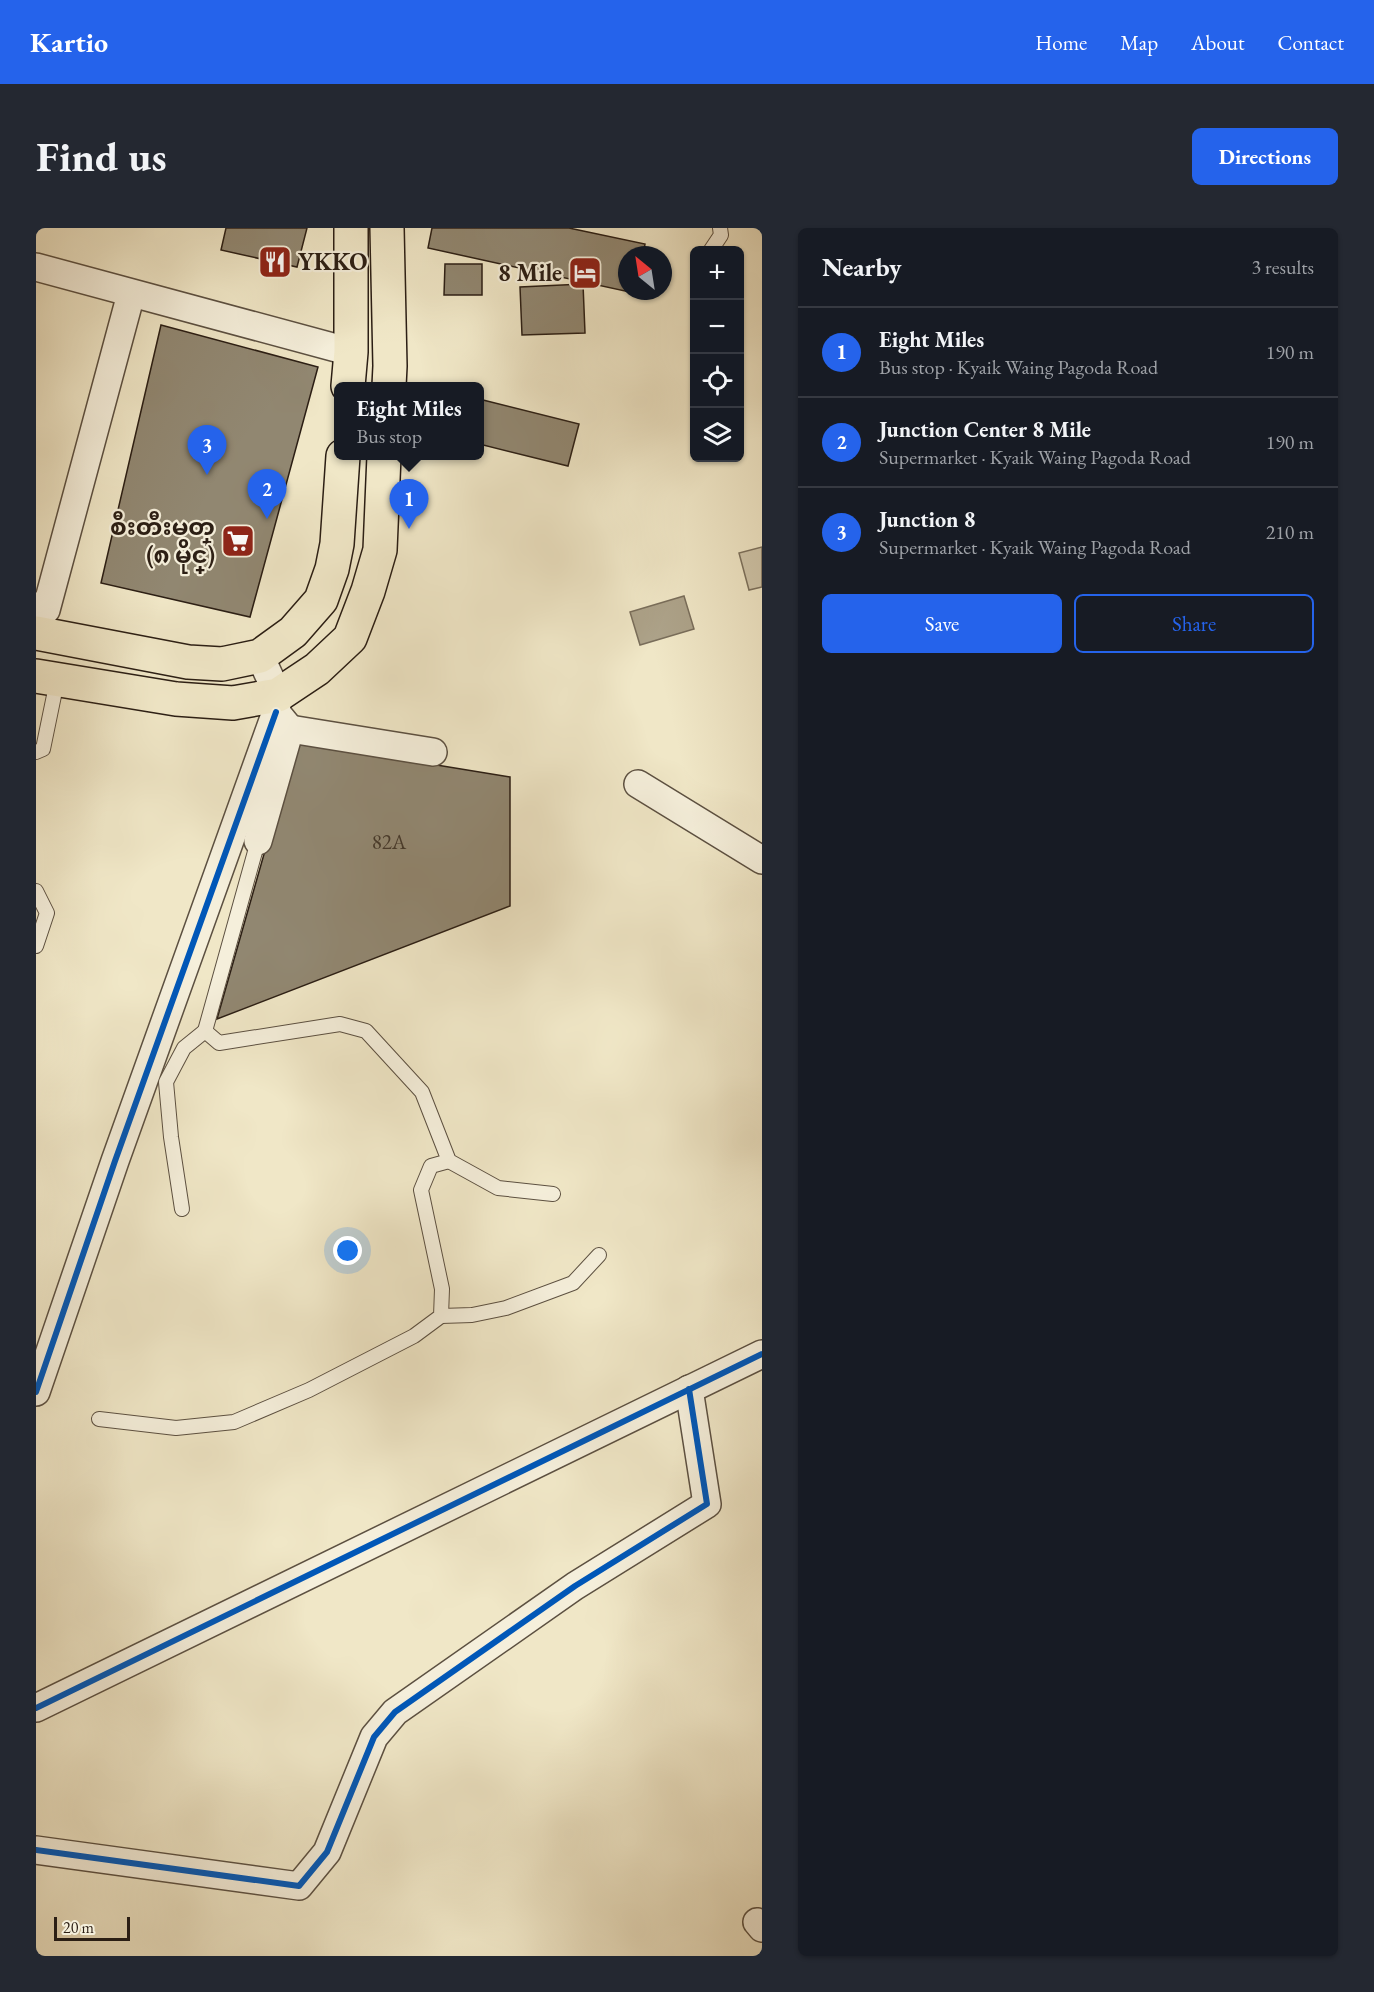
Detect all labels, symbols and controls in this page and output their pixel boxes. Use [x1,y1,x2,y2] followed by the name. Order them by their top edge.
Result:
[30,24,108,60] text: Kartio
[1035,29,1087,56] text: Home
[1120,29,1158,56] text: Map
[1191,29,1244,56] text: About
[1277,29,1344,56] text: Contact
[1192,128,1338,185] button: Directions
[36,129,167,184] text: Find us
[257,244,293,280] restaurant icon: YKKO
[298,246,367,277] place label: YKKO
[618,246,672,300] north arrow
[690,246,744,462] map controls
[690,246,744,300] button: +
[822,250,902,284] text: Nearby
[1251,254,1314,280] text: 3 results
[567,255,603,291] hotel icon: 8 Mile
[498,257,562,288] place label: 8 Mile
[690,300,744,354] button: −
[879,325,984,354] text: Eight Miles
[836,339,847,365] text: 1
[1266,339,1314,365] text: 190 m
[690,354,744,408] button: locate
[879,354,1158,380] text: Bus stop · Kyaik Waing Pagoda Road
[334,382,484,460] popup
[356,394,462,423] text: Eight Miles
[690,408,744,462] button: layers
[879,415,1091,444] text: Junction Center 8 Mile
[356,423,422,449] text: Bus stop
[188,426,226,475] pin: 3
[836,429,847,455] text: 2
[1266,429,1314,455] text: 190 m
[879,444,1191,470] text: Supermarket · Kyaik Waing Pagoda Road
[248,470,286,519] pin: 2
[390,480,428,529] pin: 1
[879,505,975,534] text: Junction 8
[110,511,215,574] place label: စီးတီးမတ္ (၈ မိုင္)
[836,519,847,545] text: 3
[1266,519,1314,545] text: 210 m
[220,523,256,559] supermarket icon: စီးတီးမတ္ (၈ မိုင္)
[879,534,1191,560] text: Supermarket · Kyaik Waing Pagoda Road
[822,594,1062,653] button: Save
[1074,594,1314,653] button: Share
[372,828,407,855] house number: 82A
[333,1236,362,1265] your location
[54,1914,130,1942] scale bar
[63,1917,94,1938] text: 20 m

